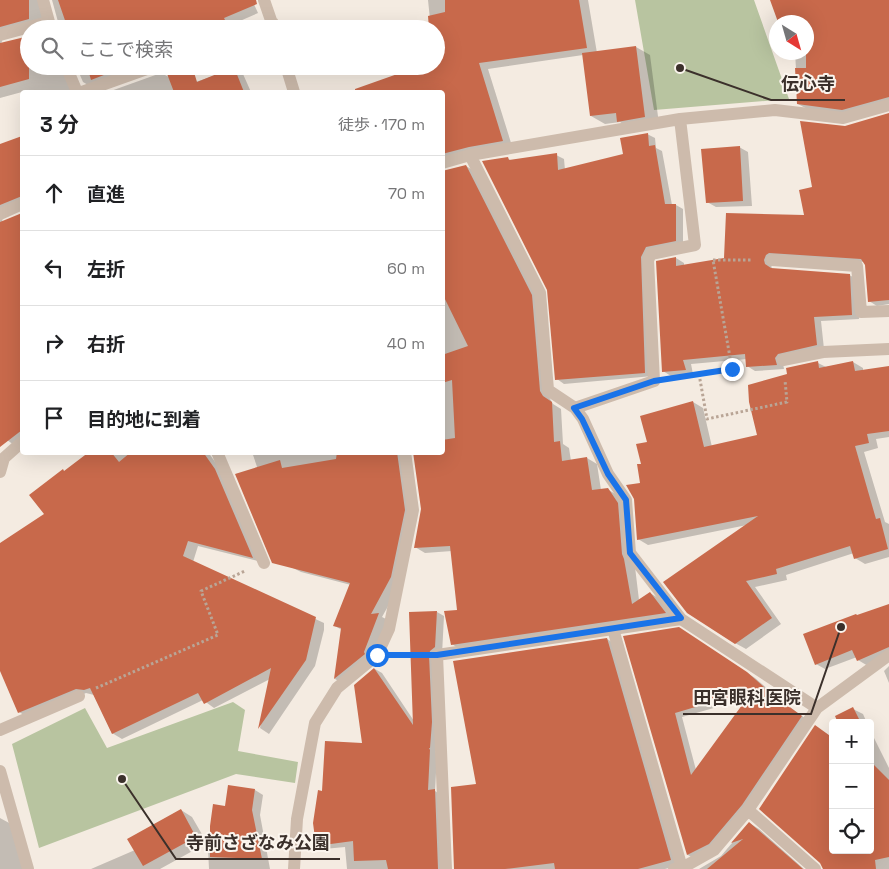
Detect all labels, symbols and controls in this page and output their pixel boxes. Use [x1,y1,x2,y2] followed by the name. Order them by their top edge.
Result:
[769,15,814,60] north arrow
[20,20,445,75] search box
[38,34,66,62] icon: search
[78,37,173,62] text: ここで検索
[771,67,845,100] callout: 伝心寺
[781,72,835,95] text: 伝心寺
[40,111,79,138] text: 3 分
[338,114,425,135] text: 徒歩 · 170 m
[40,179,68,207] icon: ahead
[87,182,125,207] text: 直進
[388,183,425,204] text: 70 m
[40,254,68,282] icon: left
[87,257,125,282] text: 左折
[387,258,425,279] text: 60 m
[40,329,68,357] icon: right
[87,332,125,357] text: 右折
[387,333,425,354] text: 40 m
[721,358,744,381] route end
[40,404,68,432] icon: arrive
[87,407,201,432] text: 目的地に到着
[366,644,389,667] route start
[683,681,811,714] callout: 田宮眼科医院
[693,686,801,709] text: 田宮眼科医院
[829,719,874,854] map controls
[829,719,874,764] button: +
[829,764,874,809] button: −
[829,809,874,854] button: locate
[176,826,340,859] callout: 寺前さざなみ公園
[186,831,330,854] text: 寺前さざなみ公園

